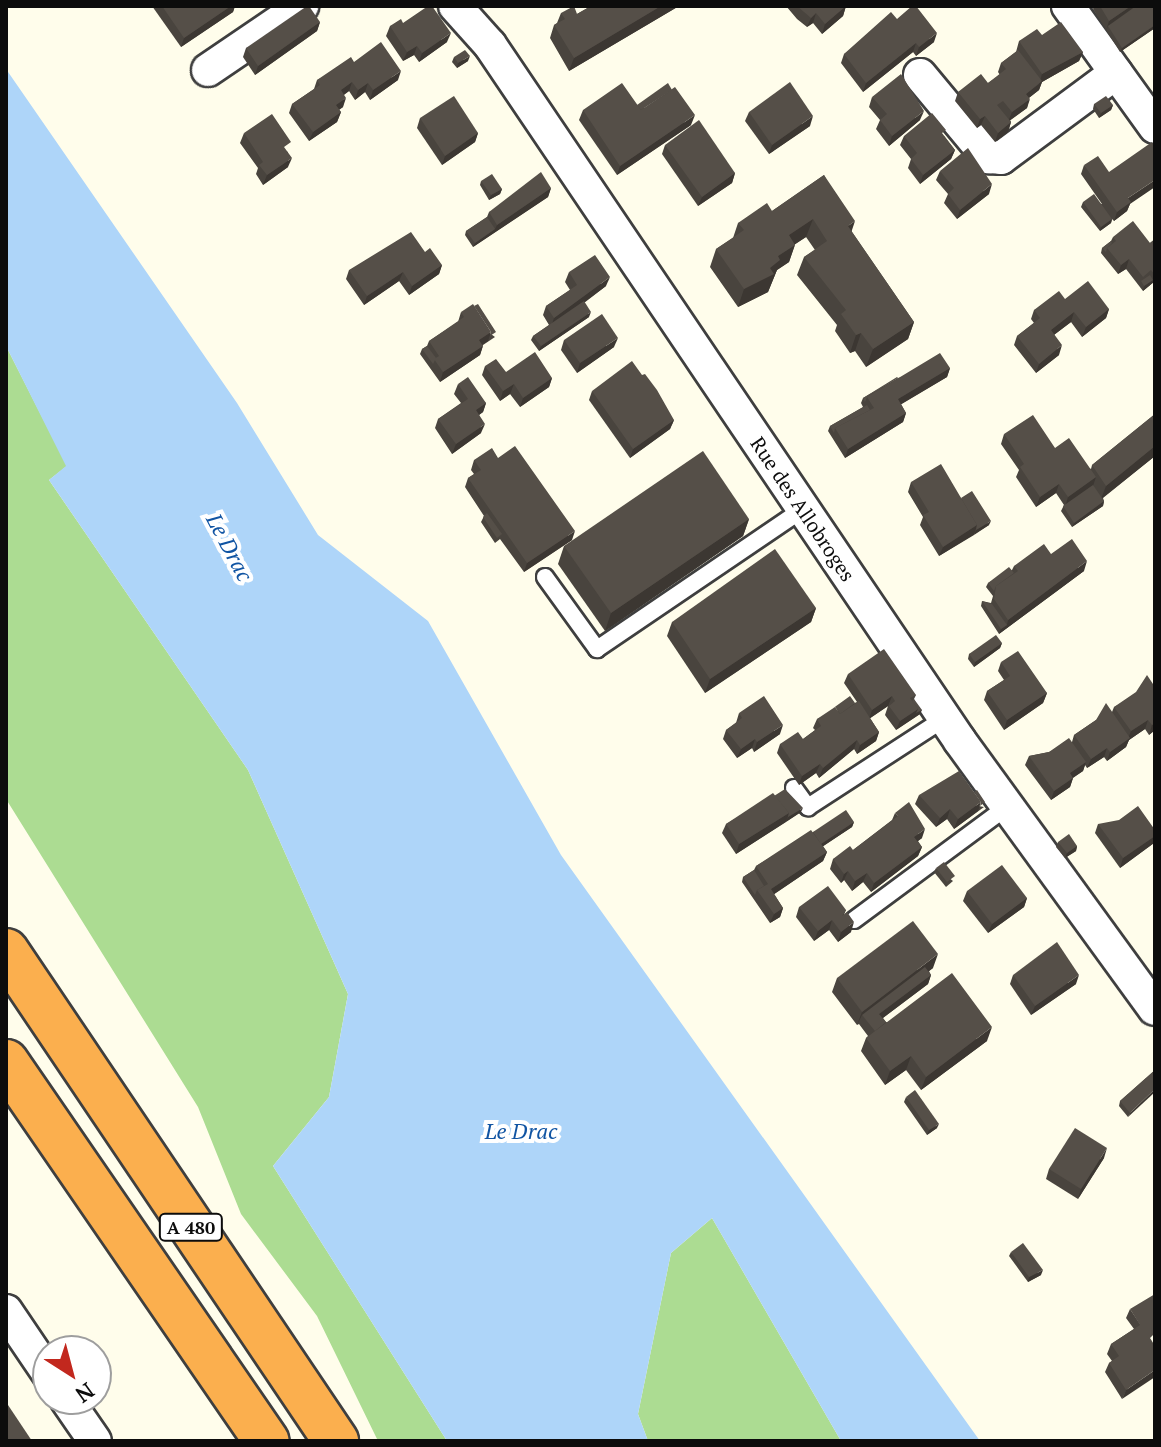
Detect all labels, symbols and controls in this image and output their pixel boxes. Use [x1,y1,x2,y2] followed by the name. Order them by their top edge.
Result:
[746,432,860,586] street label: Rue des Allobroges
[201,509,259,585] water label: Le Drac
[485,1118,557,1144] water label: Le Drac
[157,1213,225,1241] road number: A 480
[32,1335,112,1415] north arrow
[70,1377,100,1410] text: N

